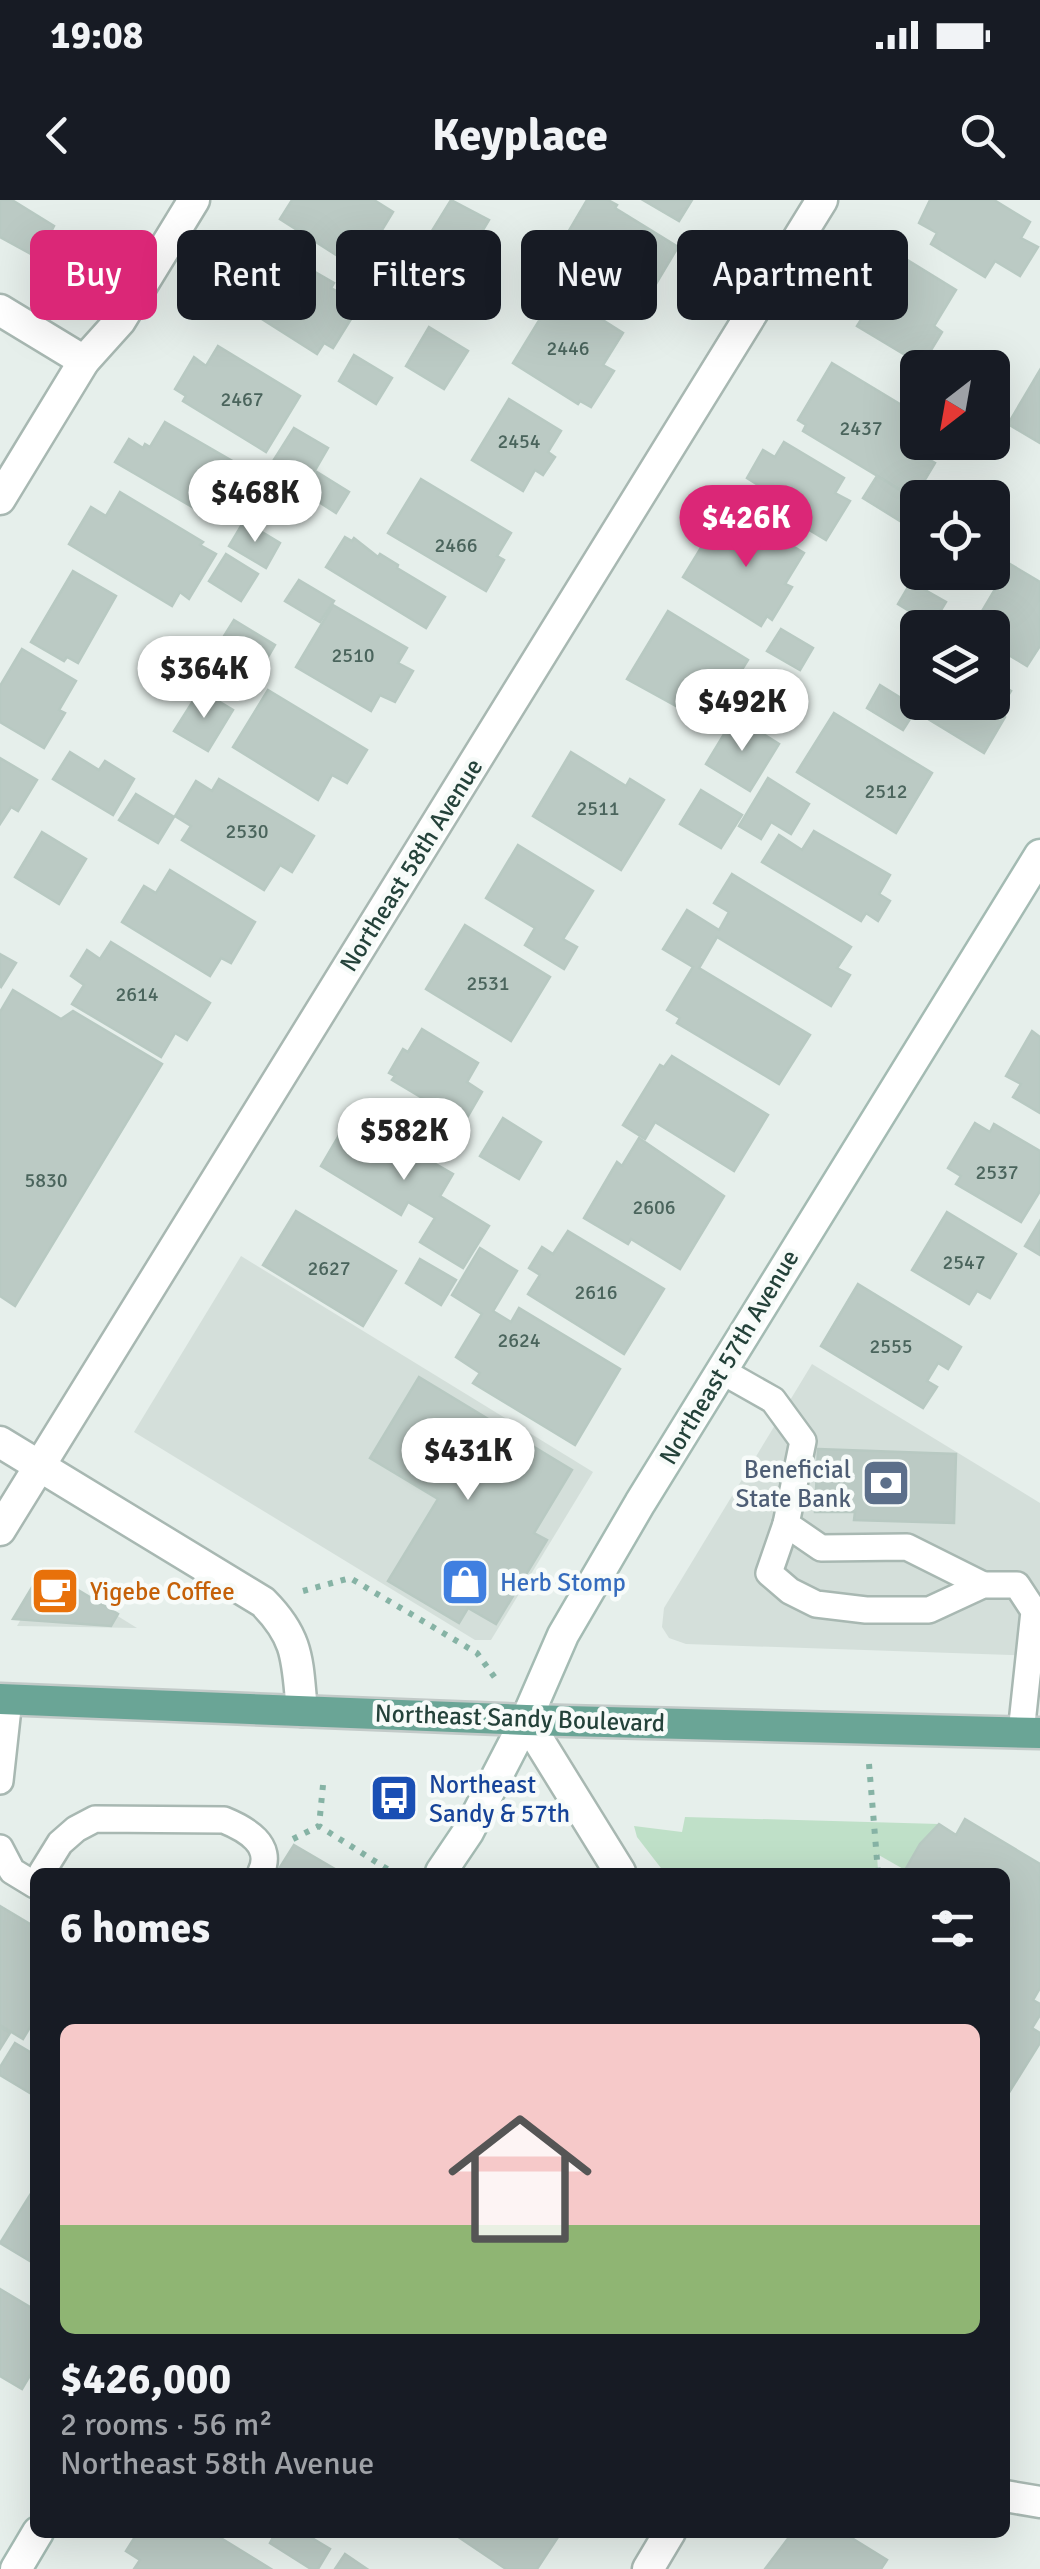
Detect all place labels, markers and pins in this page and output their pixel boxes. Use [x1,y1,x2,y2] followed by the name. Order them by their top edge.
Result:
[185,460,325,545] pin: $468K
[676,485,816,570] pin: $426K
[134,636,274,721] pin: $364K
[672,669,812,754] pin: $492K
[334,1098,474,1183] pin: $582K
[398,1418,538,1503] pin: $431K
[735,1454,851,1514] place label: Beneficial State Bank
[860,1457,912,1509] bank icon: Beneficial State Bank
[439,1556,491,1608] shop icon: Herb Stomp
[29,1565,81,1617] cafe icon: Yigebe Coffee
[500,1567,626,1598] place label: Herb Stomp
[90,1576,235,1607] place label: Yigebe Coffee
[429,1769,570,1829] place label: Northeast Sandy & 57th
[368,1772,420,1824] bus stop icon: Northeast Sandy & 57th

